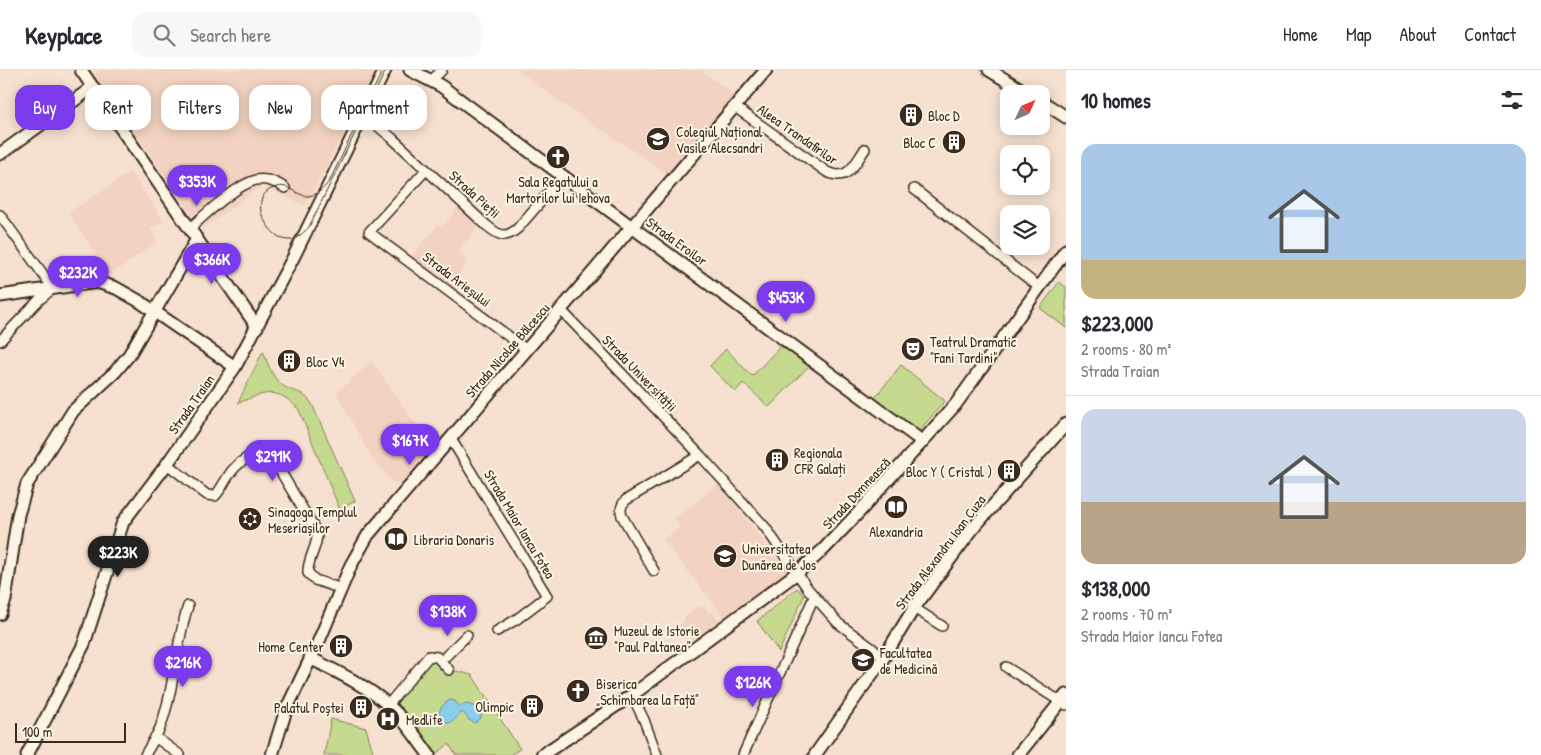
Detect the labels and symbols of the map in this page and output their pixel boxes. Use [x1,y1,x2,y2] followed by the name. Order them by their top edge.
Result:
[1000,85,1050,135] north arrow
[754,99,842,169] street label: Aleea Trandafirilor
[898,102,924,128] building icon: Bloc D
[928,106,960,125] place label: Bloc D
[676,122,763,157] place label: Colegiul Național Vasile Alecsandri
[645,126,671,152] school or university icon: Colegiul Național Vasile Alecsandri
[941,129,967,155] building icon: Bloc C
[903,133,936,152] place label: Bloc C
[545,144,571,170] church icon: Sala Regatului a Martorilor lui Iehova
[162,164,232,207] pin: $353K
[445,166,505,222] street label: Strada Pieții
[506,172,610,207] place label: Sala Regatului a Martorilor lui Iehova
[643,212,712,270] street label: Strada Eroilor
[177,242,247,285] pin: $366K
[419,247,495,311] street label: Strada Arieșului
[43,256,113,298] pin: $232K
[751,280,821,323] pin: $453K
[461,298,554,401] street label: Strada Nicolae Bălcescu
[598,330,682,416] street label: Strada Universității
[930,332,1017,367] place label: Teatrul Dramatic "Fani Tardini"
[900,336,926,362] theatre icon: Teatrul Dramatic "Fani Tardini"
[276,348,302,374] building icon: Bloc V4
[306,352,344,371] place label: Bloc V4
[164,370,218,438] street label: Strada Traian
[375,424,445,466] pin: $167K
[238,440,308,482] pin: $291K
[794,443,846,478] place label: Regionala CFR Galați
[764,447,790,473] building icon: Regionala CFR Galați
[818,453,895,533] street label: Strada Domnească
[996,458,1022,484] building icon: Bloc Y ( Cristal )
[906,462,992,481] place label: Bloc Y ( Cristal )
[480,466,560,582] street label: Strada Maior Iancu Fotea
[891,490,990,613] street label: Strada Alexandru Ioan Cuza
[883,494,909,520] library icon: Alexandria
[268,502,357,537] place label: Sinagoga Templul Meseriașilor
[237,506,263,532] synagogue icon: Sinagoga Templul Meseriașilor
[869,522,923,541] place label: Alexandria
[383,526,409,552] library icon: Libraria Donaris
[414,530,494,549] place label: Libraria Donaris
[83,536,153,578] pin: $223K
[742,539,816,574] place label: Universitatea Dunărea de Jos
[712,543,738,569] school or university icon: Universitatea Dunărea de Jos
[413,594,483,637] pin: $138K
[614,621,700,656] place label: Muzeul de Istorie "Paul Paltanea"
[583,625,609,651] museum icon: Muzeul de Istorie "Paul Paltanea"
[328,633,354,659] building icon: Home Center
[258,637,325,656] place label: Home Center
[879,643,938,678] place label: Facultatea de Medicină
[148,646,218,688] pin: $216K
[850,647,876,673] school or university icon: Facultatea de Medicină
[718,666,788,708] pin: $126K
[596,674,699,709] place label: Biserica „Schimbarea la Față"
[565,678,591,704] church icon: Biserica „Schimbarea la Față"
[519,693,545,719] building icon: Olimpic
[348,694,374,720] building icon: Palatul Poștei
[475,697,515,717] place label: Olimpic
[274,698,344,717] place label: Palatul Poștei
[375,706,401,732] hospital icon: Medlife
[406,710,443,729] place label: Medlife
[15,720,126,743] scale bar

